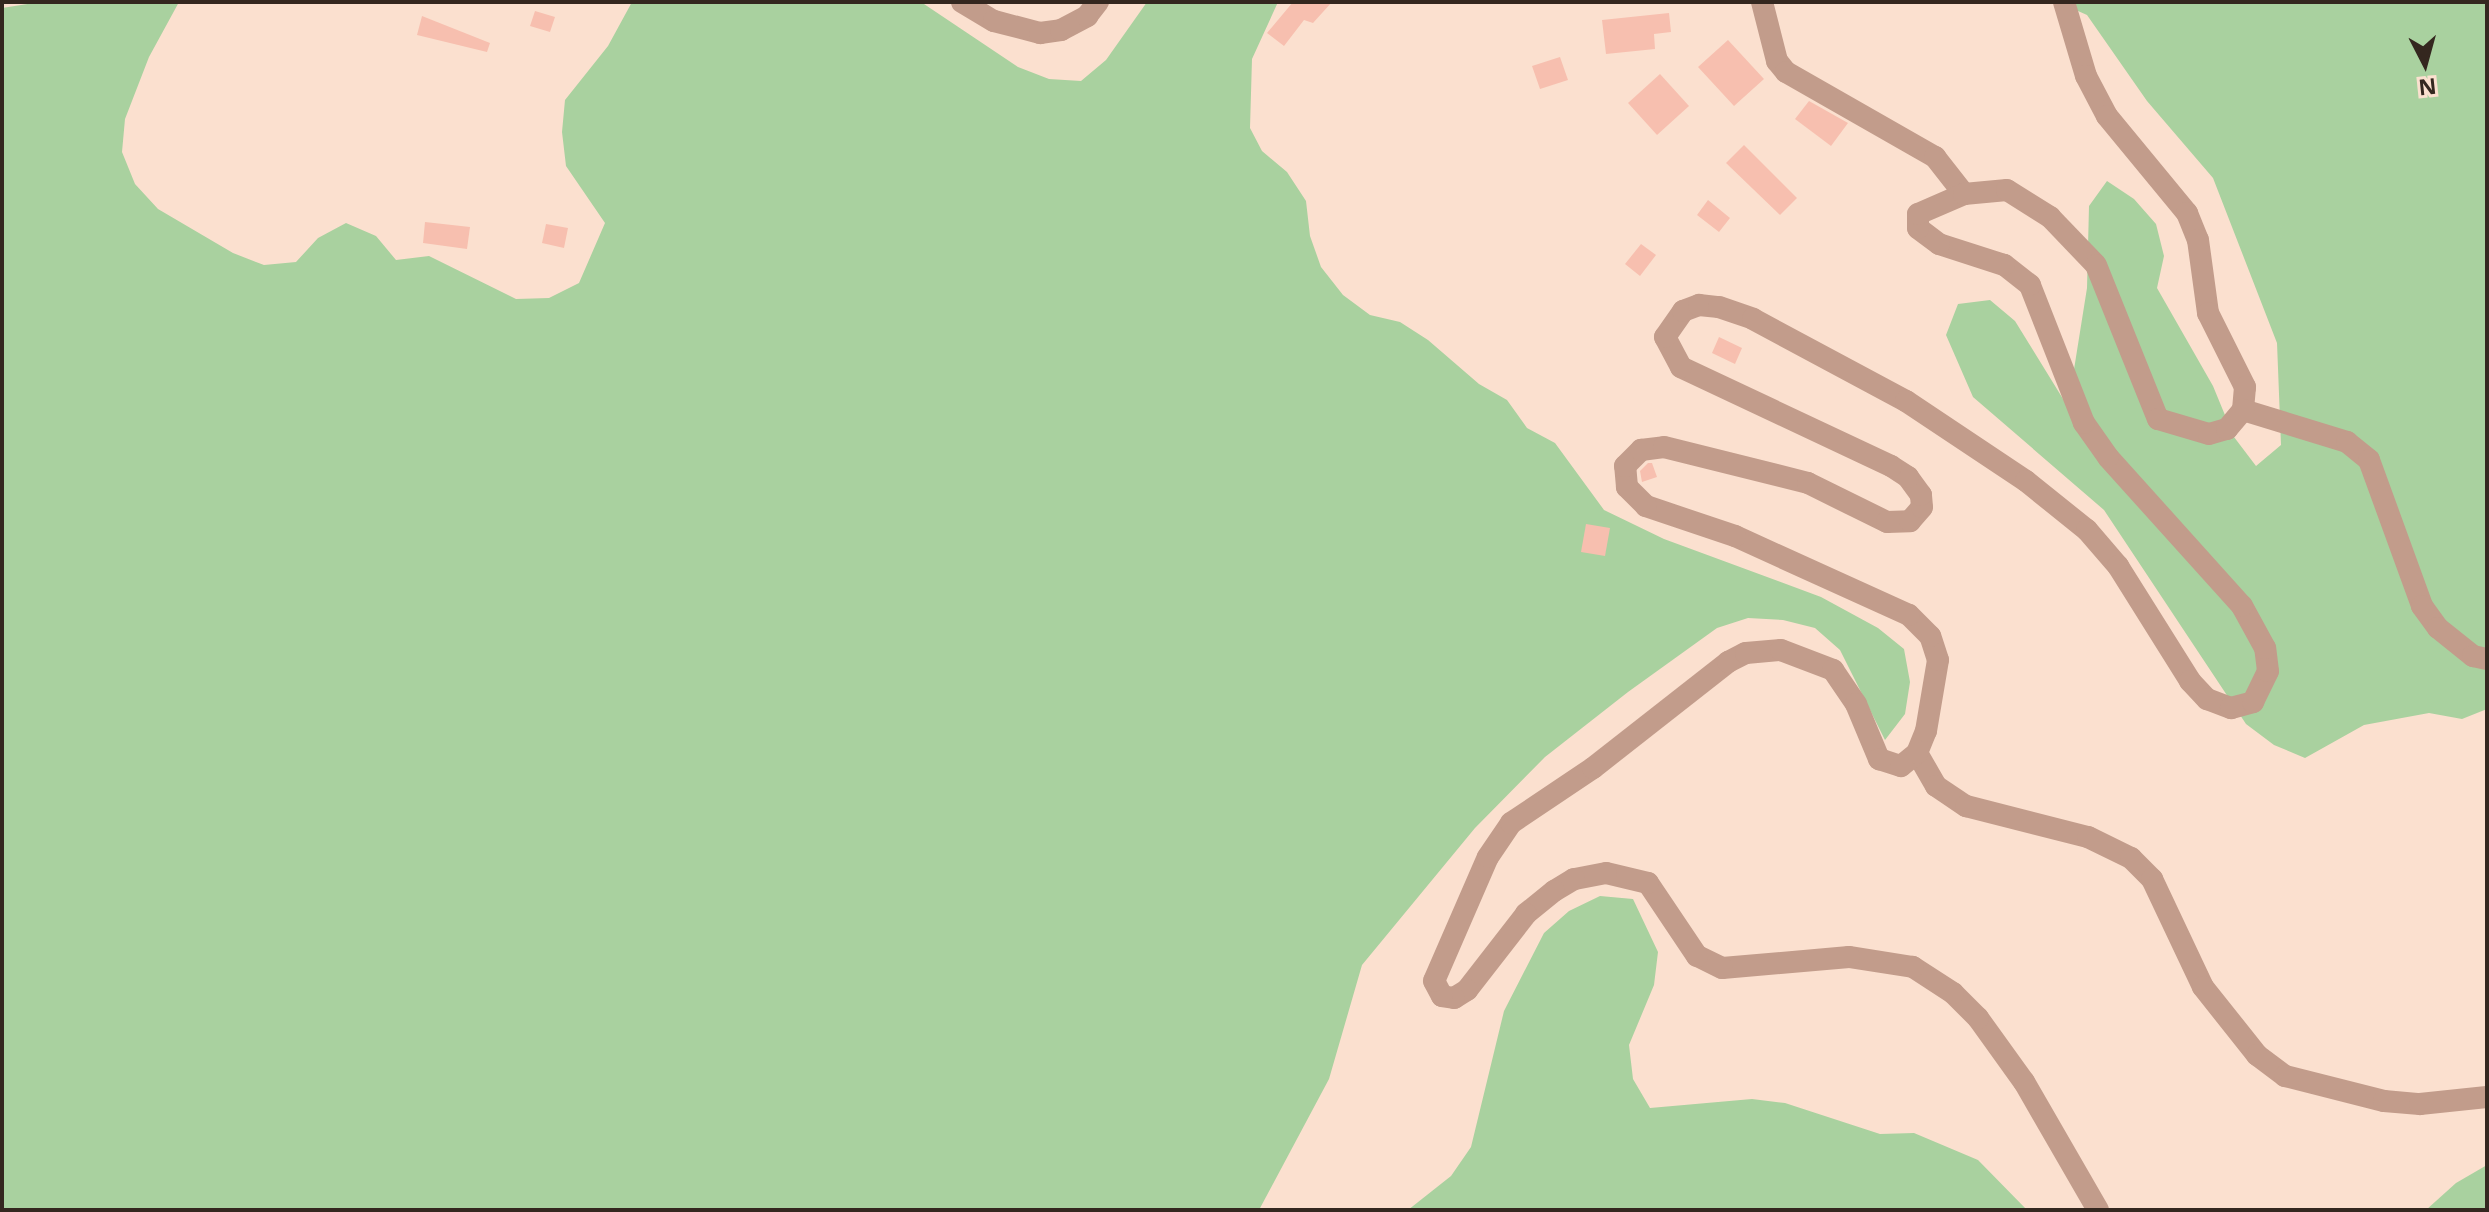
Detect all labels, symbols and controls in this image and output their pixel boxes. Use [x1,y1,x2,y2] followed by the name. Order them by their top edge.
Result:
[2385,24,2465,104] north arrow
[2417,72,2438,104] text: N

